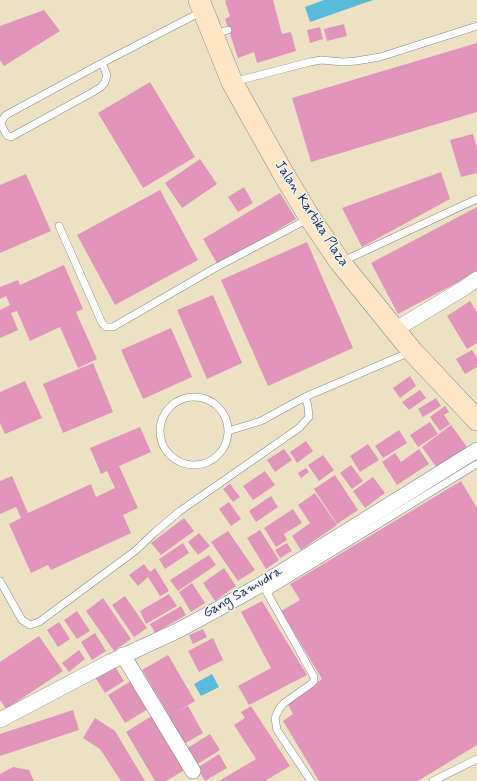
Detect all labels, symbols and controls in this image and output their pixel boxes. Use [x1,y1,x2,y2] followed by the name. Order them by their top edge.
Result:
[270,158,352,270] street label: Jalan Kartika Plaza
[200,564,286,622] street label: Gang Samudra

